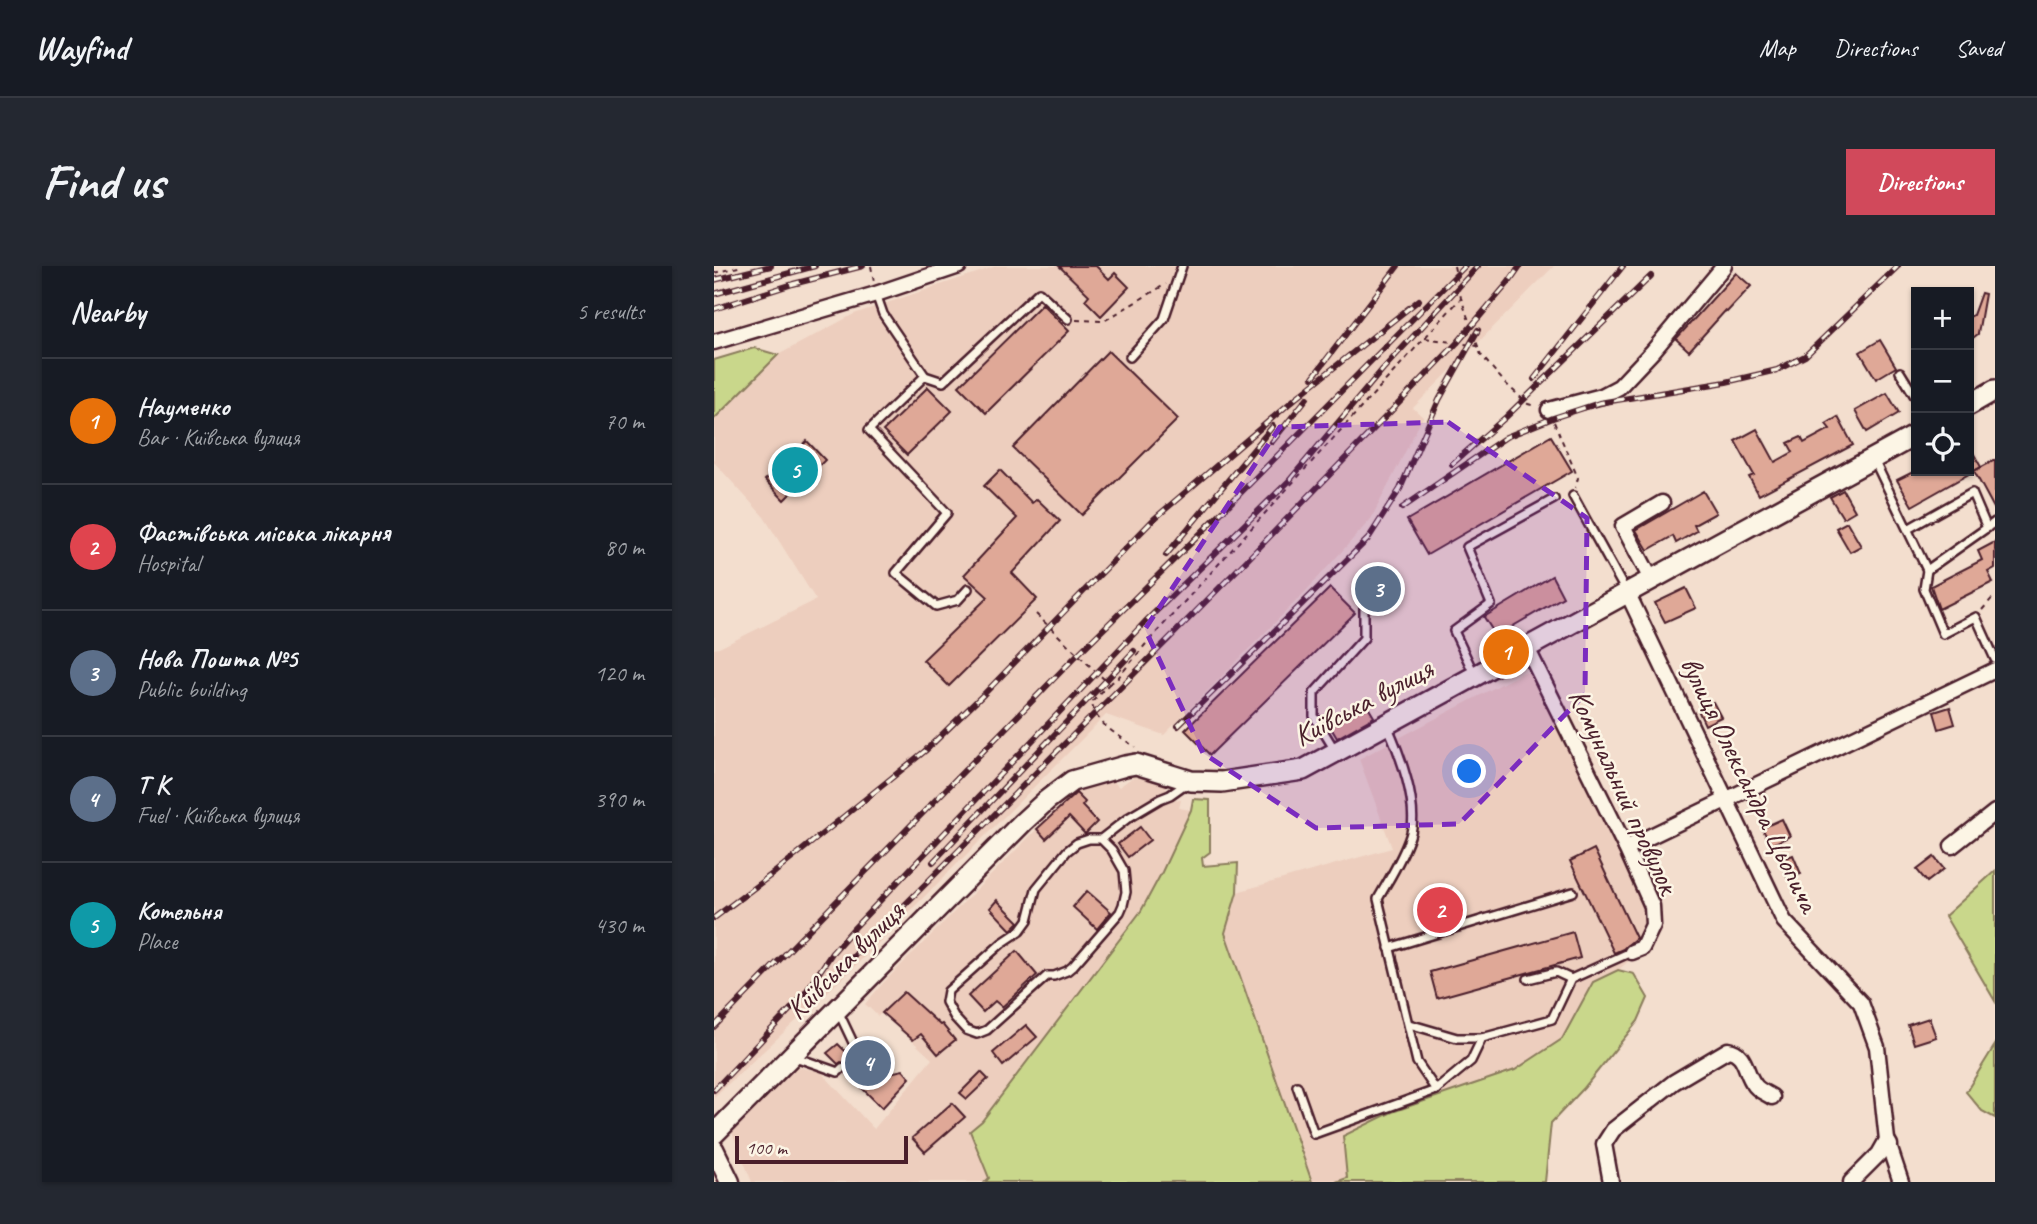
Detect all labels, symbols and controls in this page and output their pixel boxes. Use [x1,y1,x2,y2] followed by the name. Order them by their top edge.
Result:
[35,27,128,69] text: Wayfind
[1759,33,1796,63] text: Map
[1834,33,1917,63] text: Directions
[1955,33,2002,63] text: Saved
[1846,149,1995,215] button: Directions
[42,151,164,213] text: Find us
[1911,287,1974,476] map controls
[1911,287,1974,350] button: +
[70,293,146,331] text: Nearby
[577,297,644,326] text: 5 results
[1911,350,1974,413] button: −
[137,390,229,423] text: Науменко
[88,407,98,436] text: 1
[605,407,644,436] text: 70 m
[1911,413,1974,476] button: locate
[137,423,300,452] text: Bar · Київська вулиця
[772,444,818,496] pin: 5
[137,516,390,549] text: Фастівська міська лікарня
[88,533,98,562] text: 2
[605,533,644,562] text: 80 m
[137,549,200,578] text: Hospital
[1355,563,1401,615] pin: 3
[1483,626,1529,678] pin: 1
[137,642,297,675] text: Нова Пошта №5
[1287,649,1440,755] street label: Київська вулиця
[1672,650,1830,920] street label: вулиця Олександра Цьопича
[88,659,98,688] text: 3
[595,659,644,688] text: 120 m
[137,675,246,704] text: Public building
[1560,683,1689,901] street label: Комунальний провулок
[1452,754,1486,788] your location
[137,768,169,801] text: Т К
[88,785,98,814] text: 4
[595,785,644,814] text: 390 m
[137,801,300,830] text: Fuel · Київська вулиця
[1417,884,1463,936] pin: 2
[778,892,913,1027] street label: Київська вулиця
[137,894,221,927] text: Котельня
[88,911,98,940] text: 5
[595,911,644,940] text: 430 m
[137,927,177,956] text: Place
[845,1037,891,1089] pin: 4
[735,1133,908,1165] scale bar
[746,1136,787,1160] text: 100 m

